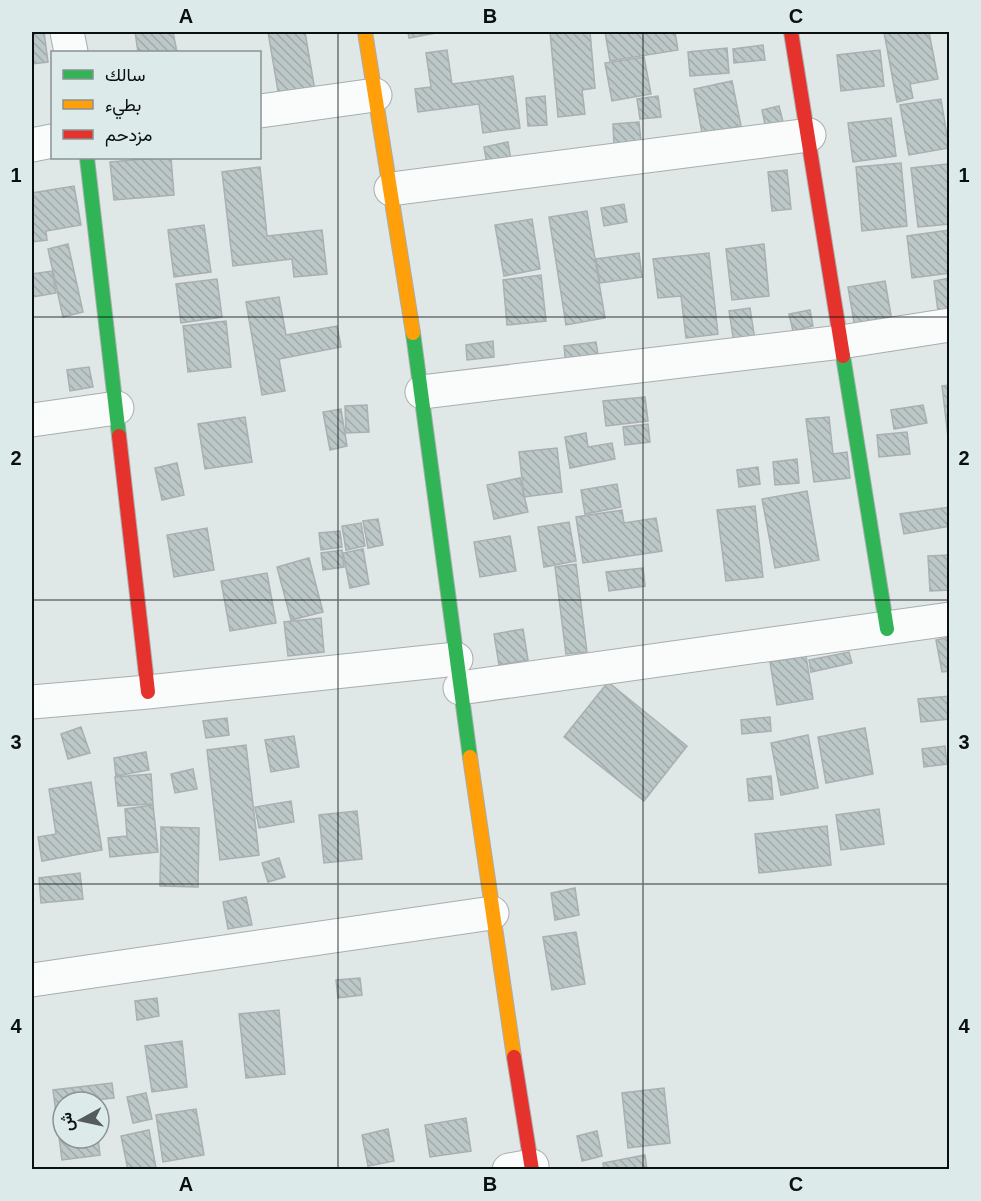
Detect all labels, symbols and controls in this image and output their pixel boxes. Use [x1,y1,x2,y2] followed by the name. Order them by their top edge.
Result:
[179,5,193,27] text: A
[483,5,497,27] text: B
[789,5,803,27] text: C
[51,51,261,159] legend
[105,65,145,85] text: سالك
[105,95,141,120] text: بطيء
[105,125,152,147] text: مزدحم
[10,164,22,186] text: 1
[958,164,970,186] text: 1
[10,447,22,469] text: 2
[958,447,970,469] text: 2
[10,731,22,753] text: 3
[958,731,970,753] text: 3
[10,1015,22,1037] text: 4
[958,1015,970,1037] text: 4
[51,1090,111,1150] north arrow
[57,1111,77,1133] text: ش
[179,1173,193,1195] text: A
[483,1173,497,1195] text: B
[789,1173,803,1195] text: C

